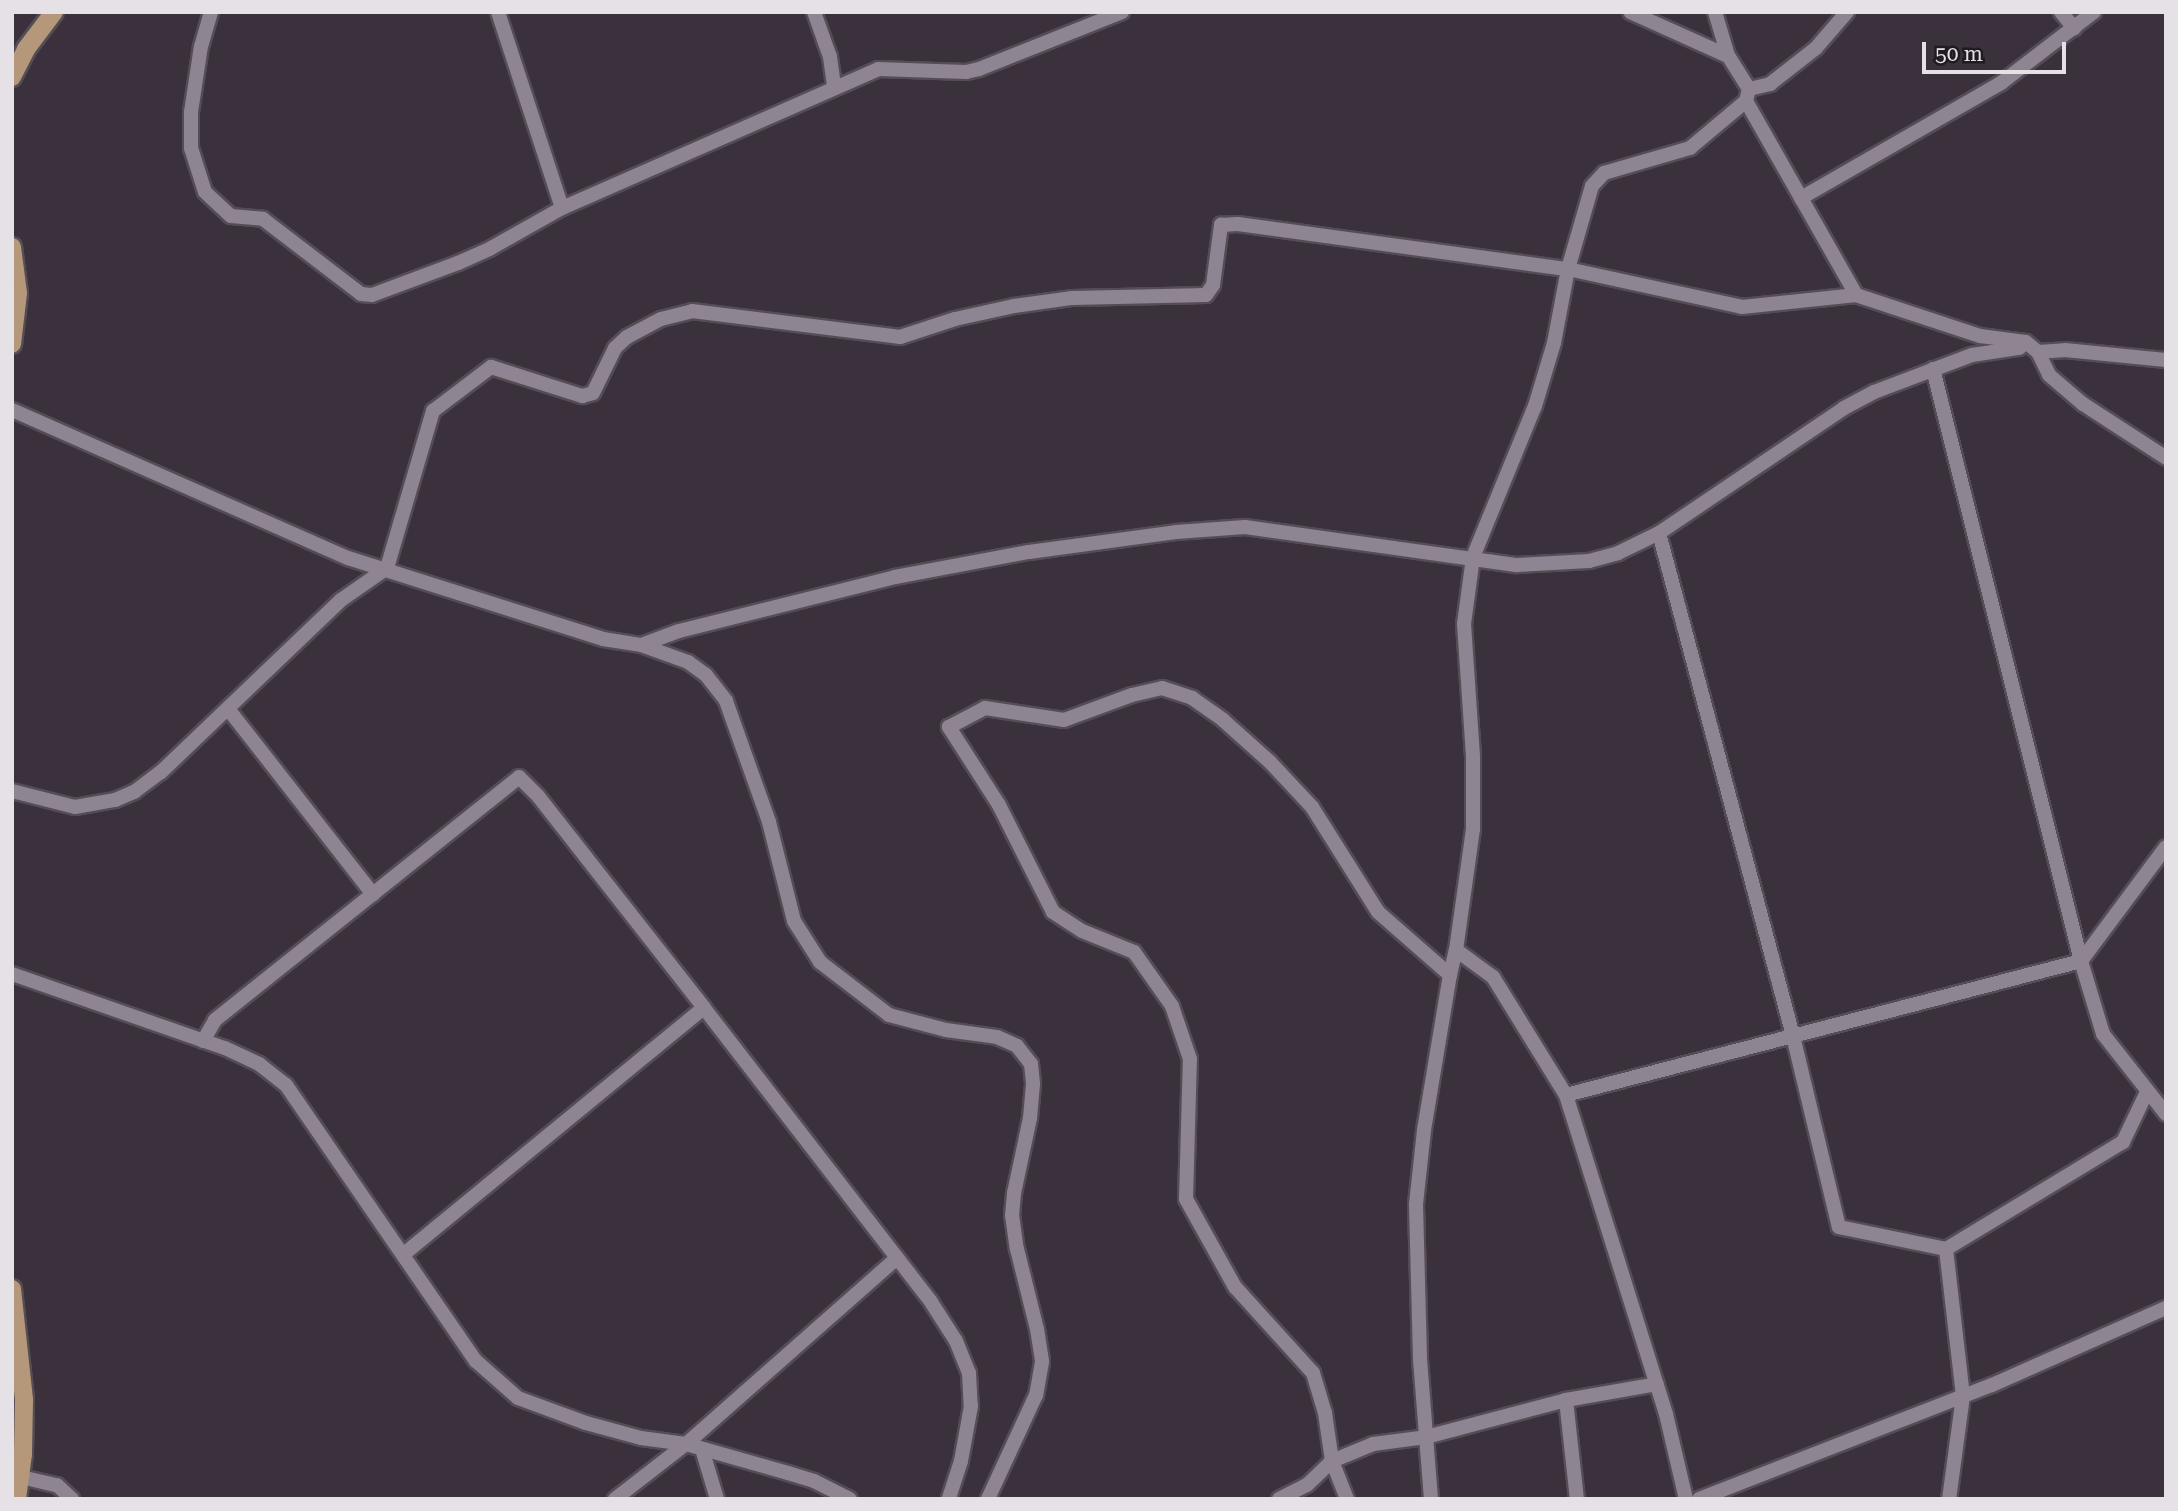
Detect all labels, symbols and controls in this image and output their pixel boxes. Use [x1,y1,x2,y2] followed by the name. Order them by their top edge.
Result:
[1926,28,2070,72] scale bar
[1935,42,1983,66] text: 50 m

